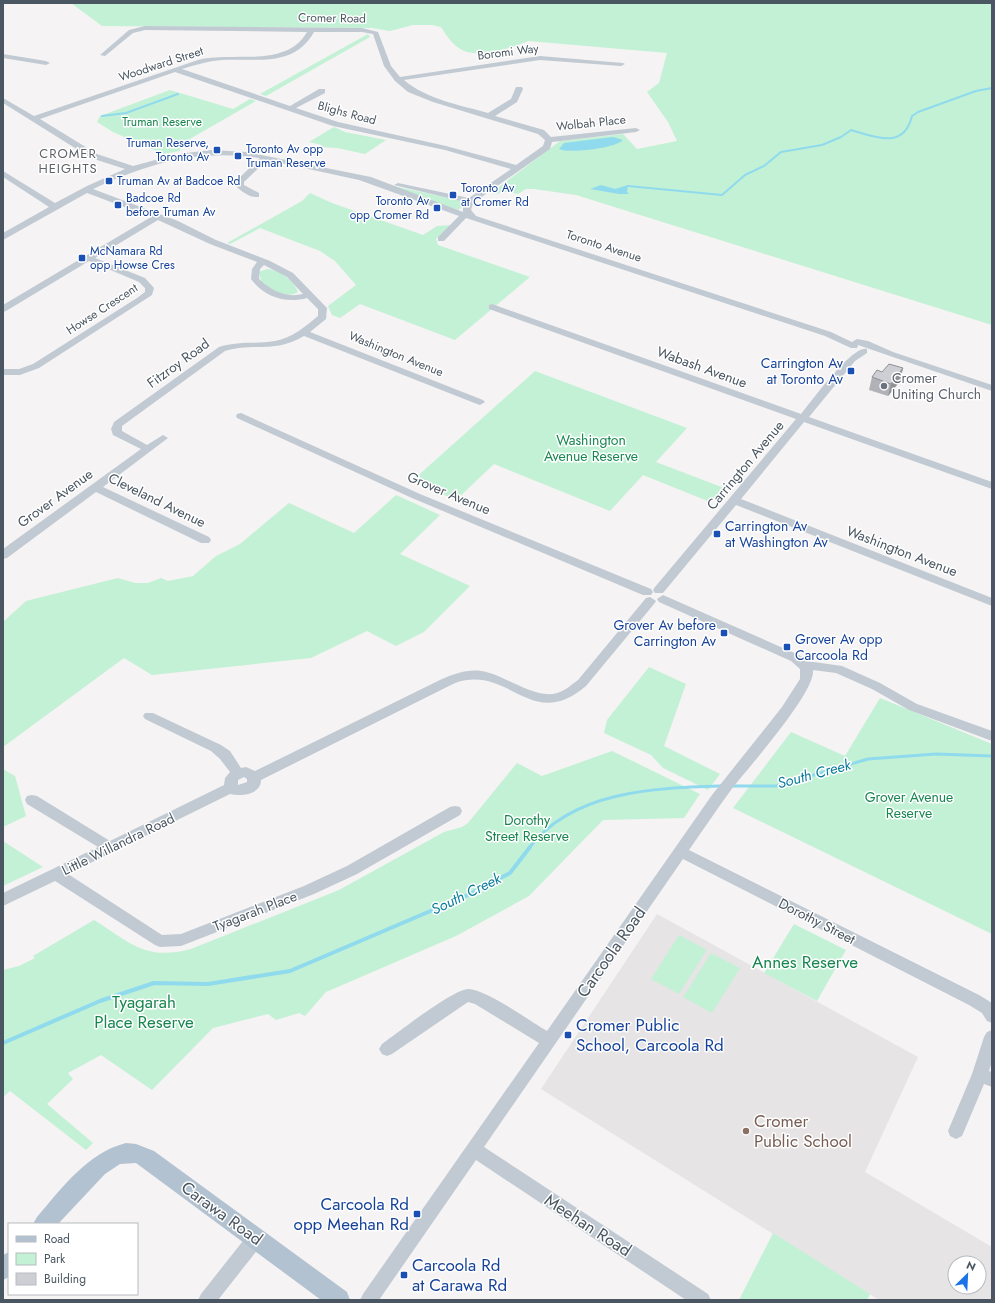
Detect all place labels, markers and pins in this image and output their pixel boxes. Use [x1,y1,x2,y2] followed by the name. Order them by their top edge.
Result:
[126,134,210,166] place label: Truman Reserve, Toronto Av
[246,140,326,172] place label: Toronto Av opp Truman Reserve
[212,145,222,155] marker: Truman Reserve, Toronto Av
[233,151,243,161] marker: Toronto Av opp Truman Reserve
[117,172,240,190] place label: Truman Av at Badcoe Rd
[104,176,114,186] marker: Truman Av at Badcoe Rd
[461,179,529,211] place label: Toronto Av at Cromer Rd
[126,189,216,221] place label: Badcoe Rd before Truman Av
[448,190,458,200] marker: Toronto Av at Cromer Rd
[350,192,430,224] place label: Toronto Av opp Cromer Rd
[113,200,123,210] marker: Badcoe Rd before Truman Av
[432,203,442,213] marker: Toronto Av opp Cromer Rd
[90,242,175,274] place label: McNamara Rd opp Howse Cres
[77,253,87,263] marker: McNamara Rd opp Howse Cres
[761,353,844,389] place label: Carrington Av at Toronto Av
[846,366,856,376] marker: Carrington Av at Toronto Av
[892,368,981,404] place label: Cromer Uniting Church
[879,381,889,391] marker: Cromer Uniting Church
[725,516,829,552] place label: Carrington Av at Washington Av
[712,529,722,539] marker: Carrington Av at Washington Av
[613,615,717,651] place label: Grover Av before Carrington Av
[719,628,729,638] marker: Grover Av before Carrington Av
[795,629,883,665] place label: Grover Av opp Carcoola Rd
[782,642,792,652] marker: Grover Av opp Carcoola Rd
[576,1013,724,1057] place label: Cromer Public School, Carcoola Rd
[563,1030,573,1040] marker: Cromer Public School, Carcoola Rd
[754,1109,852,1153] place label: Cromer Public School
[741,1126,751,1136] marker: Cromer Public School
[294,1192,409,1236] place label: Carcoola Rd opp Meehan Rd
[412,1209,422,1219] marker: Carcoola Rd opp Meehan Rd
[412,1253,507,1297] place label: Carcoola Rd at Carawa Rd
[399,1270,409,1280] marker: Carcoola Rd at Carawa Rd

